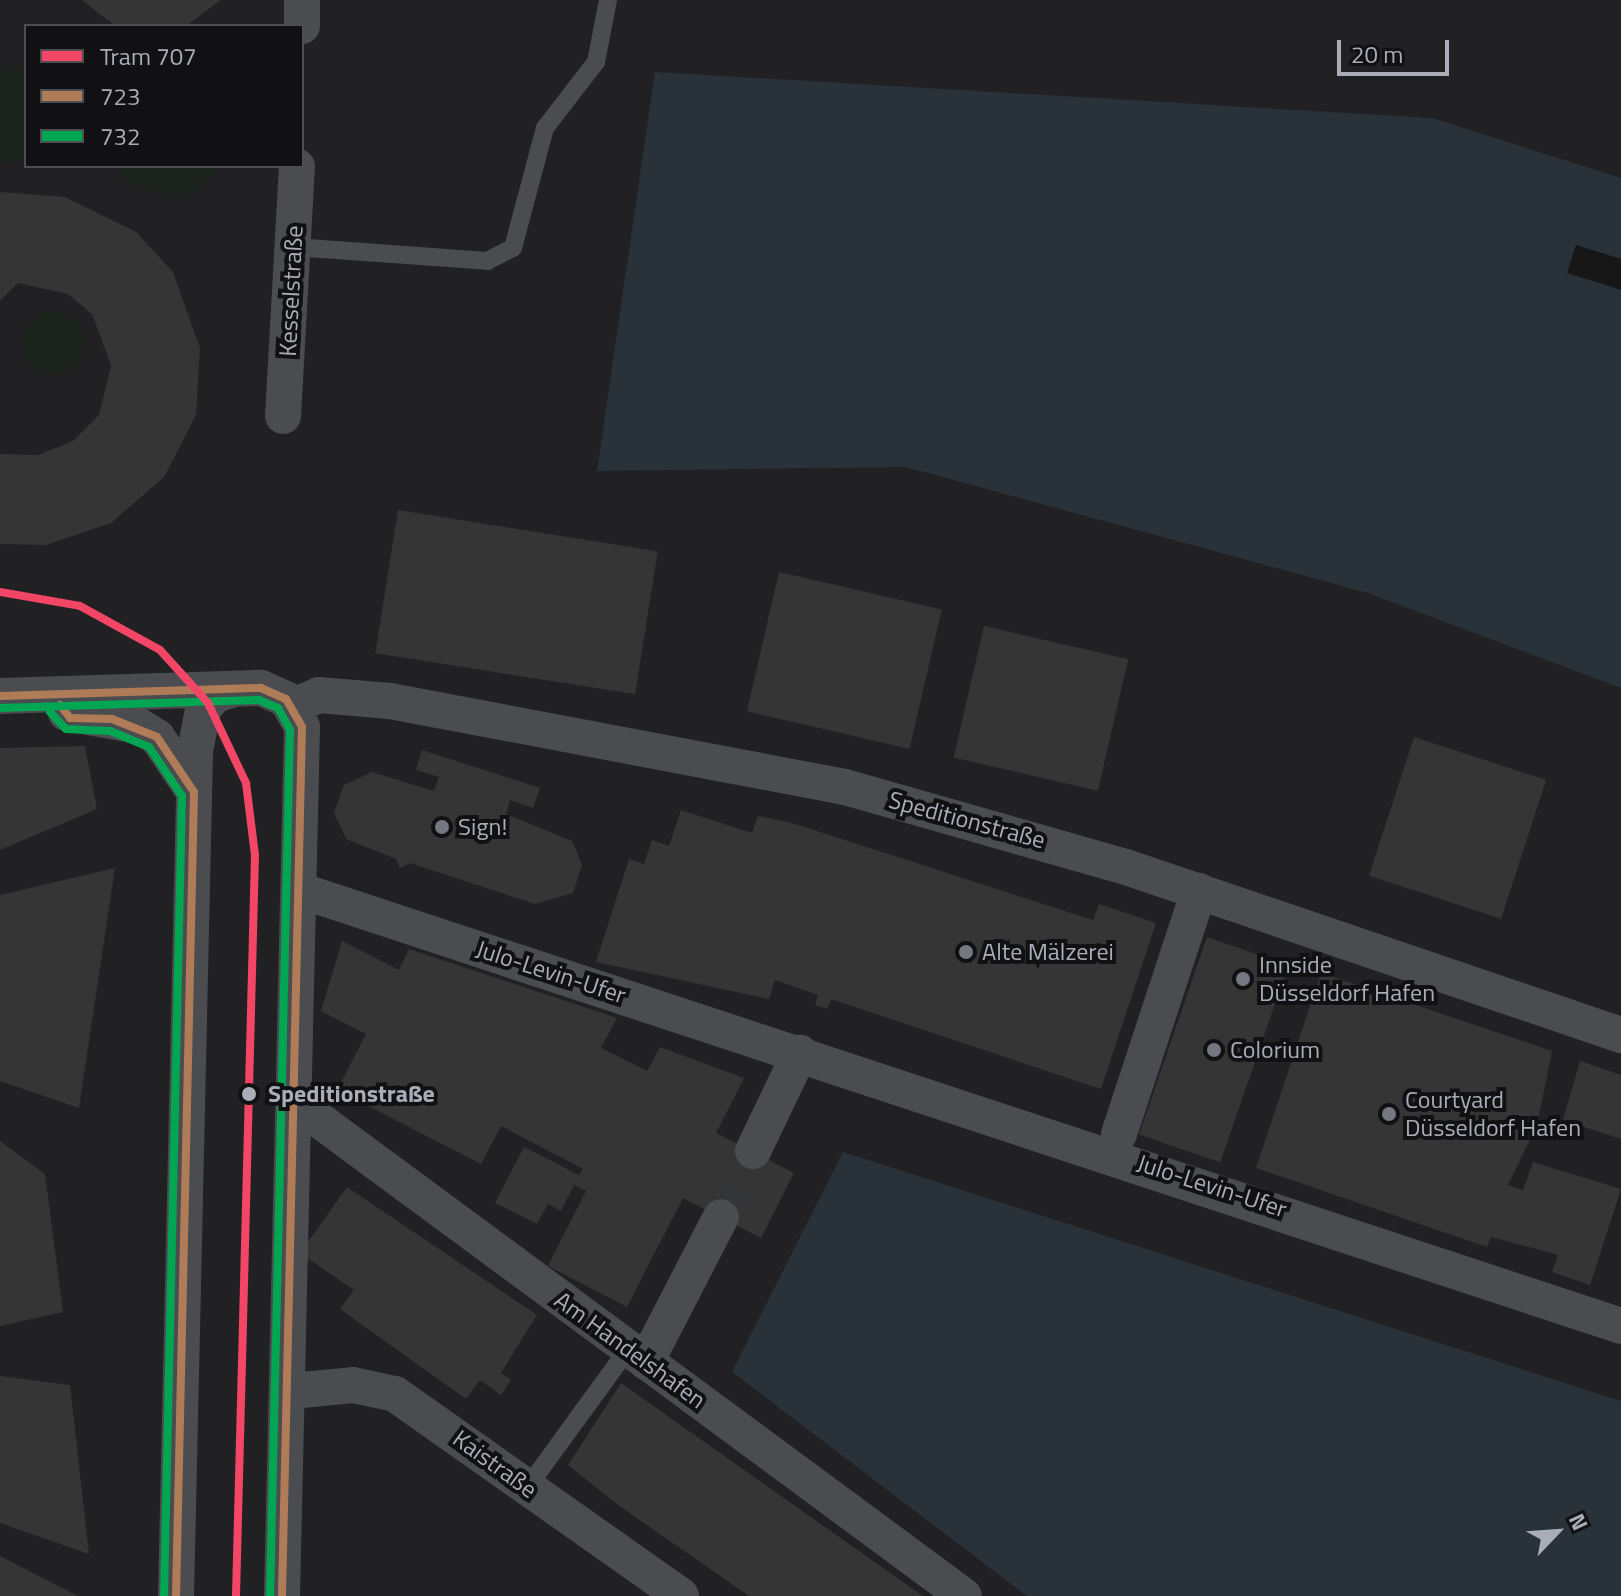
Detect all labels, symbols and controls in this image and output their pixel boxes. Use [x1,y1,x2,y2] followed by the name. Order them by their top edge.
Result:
[24,24,304,168] legend
[1341,24,1453,74] scale bar
[1351,36,1403,72] text: 20 m
[100,38,197,74] text: Tram 707
[100,78,140,114] text: 723
[100,118,140,154] text: 732
[273,225,309,357] street label: Kesselstraße
[886,785,1048,855] street label: Speditionstraße
[458,813,507,841] place label: Sign!
[433,818,451,836] marker: Sign!
[473,934,629,1010] street label: Julo-Levin-Ufer
[982,938,1114,966] place label: Alte Mälzerei
[957,943,975,961] marker: Alte Mälzerei
[1259,951,1435,1007] place label: Innside Düsseldorf Hafen
[1234,970,1252,988] marker: Innside Düsseldorf Hafen
[1230,1036,1320,1064] place label: Colorium
[1205,1041,1223,1059] marker: Colorium
[268,1080,435,1108] place label: Speditionstraße
[237,1082,261,1106] marker: Speditionstraße
[1405,1086,1581,1142] place label: Courtyard Düsseldorf Hafen
[1380,1105,1398,1123] marker: Courtyard Düsseldorf Hafen
[1134,1148,1290,1224] street label: Julo-Levin-Ufer
[549,1285,711,1415] street label: Am Handelshafen
[447,1424,543,1504] street label: Kaistraße
[1517,1492,1597,1572] north arrow
[1560,1508,1597,1536] text: N

